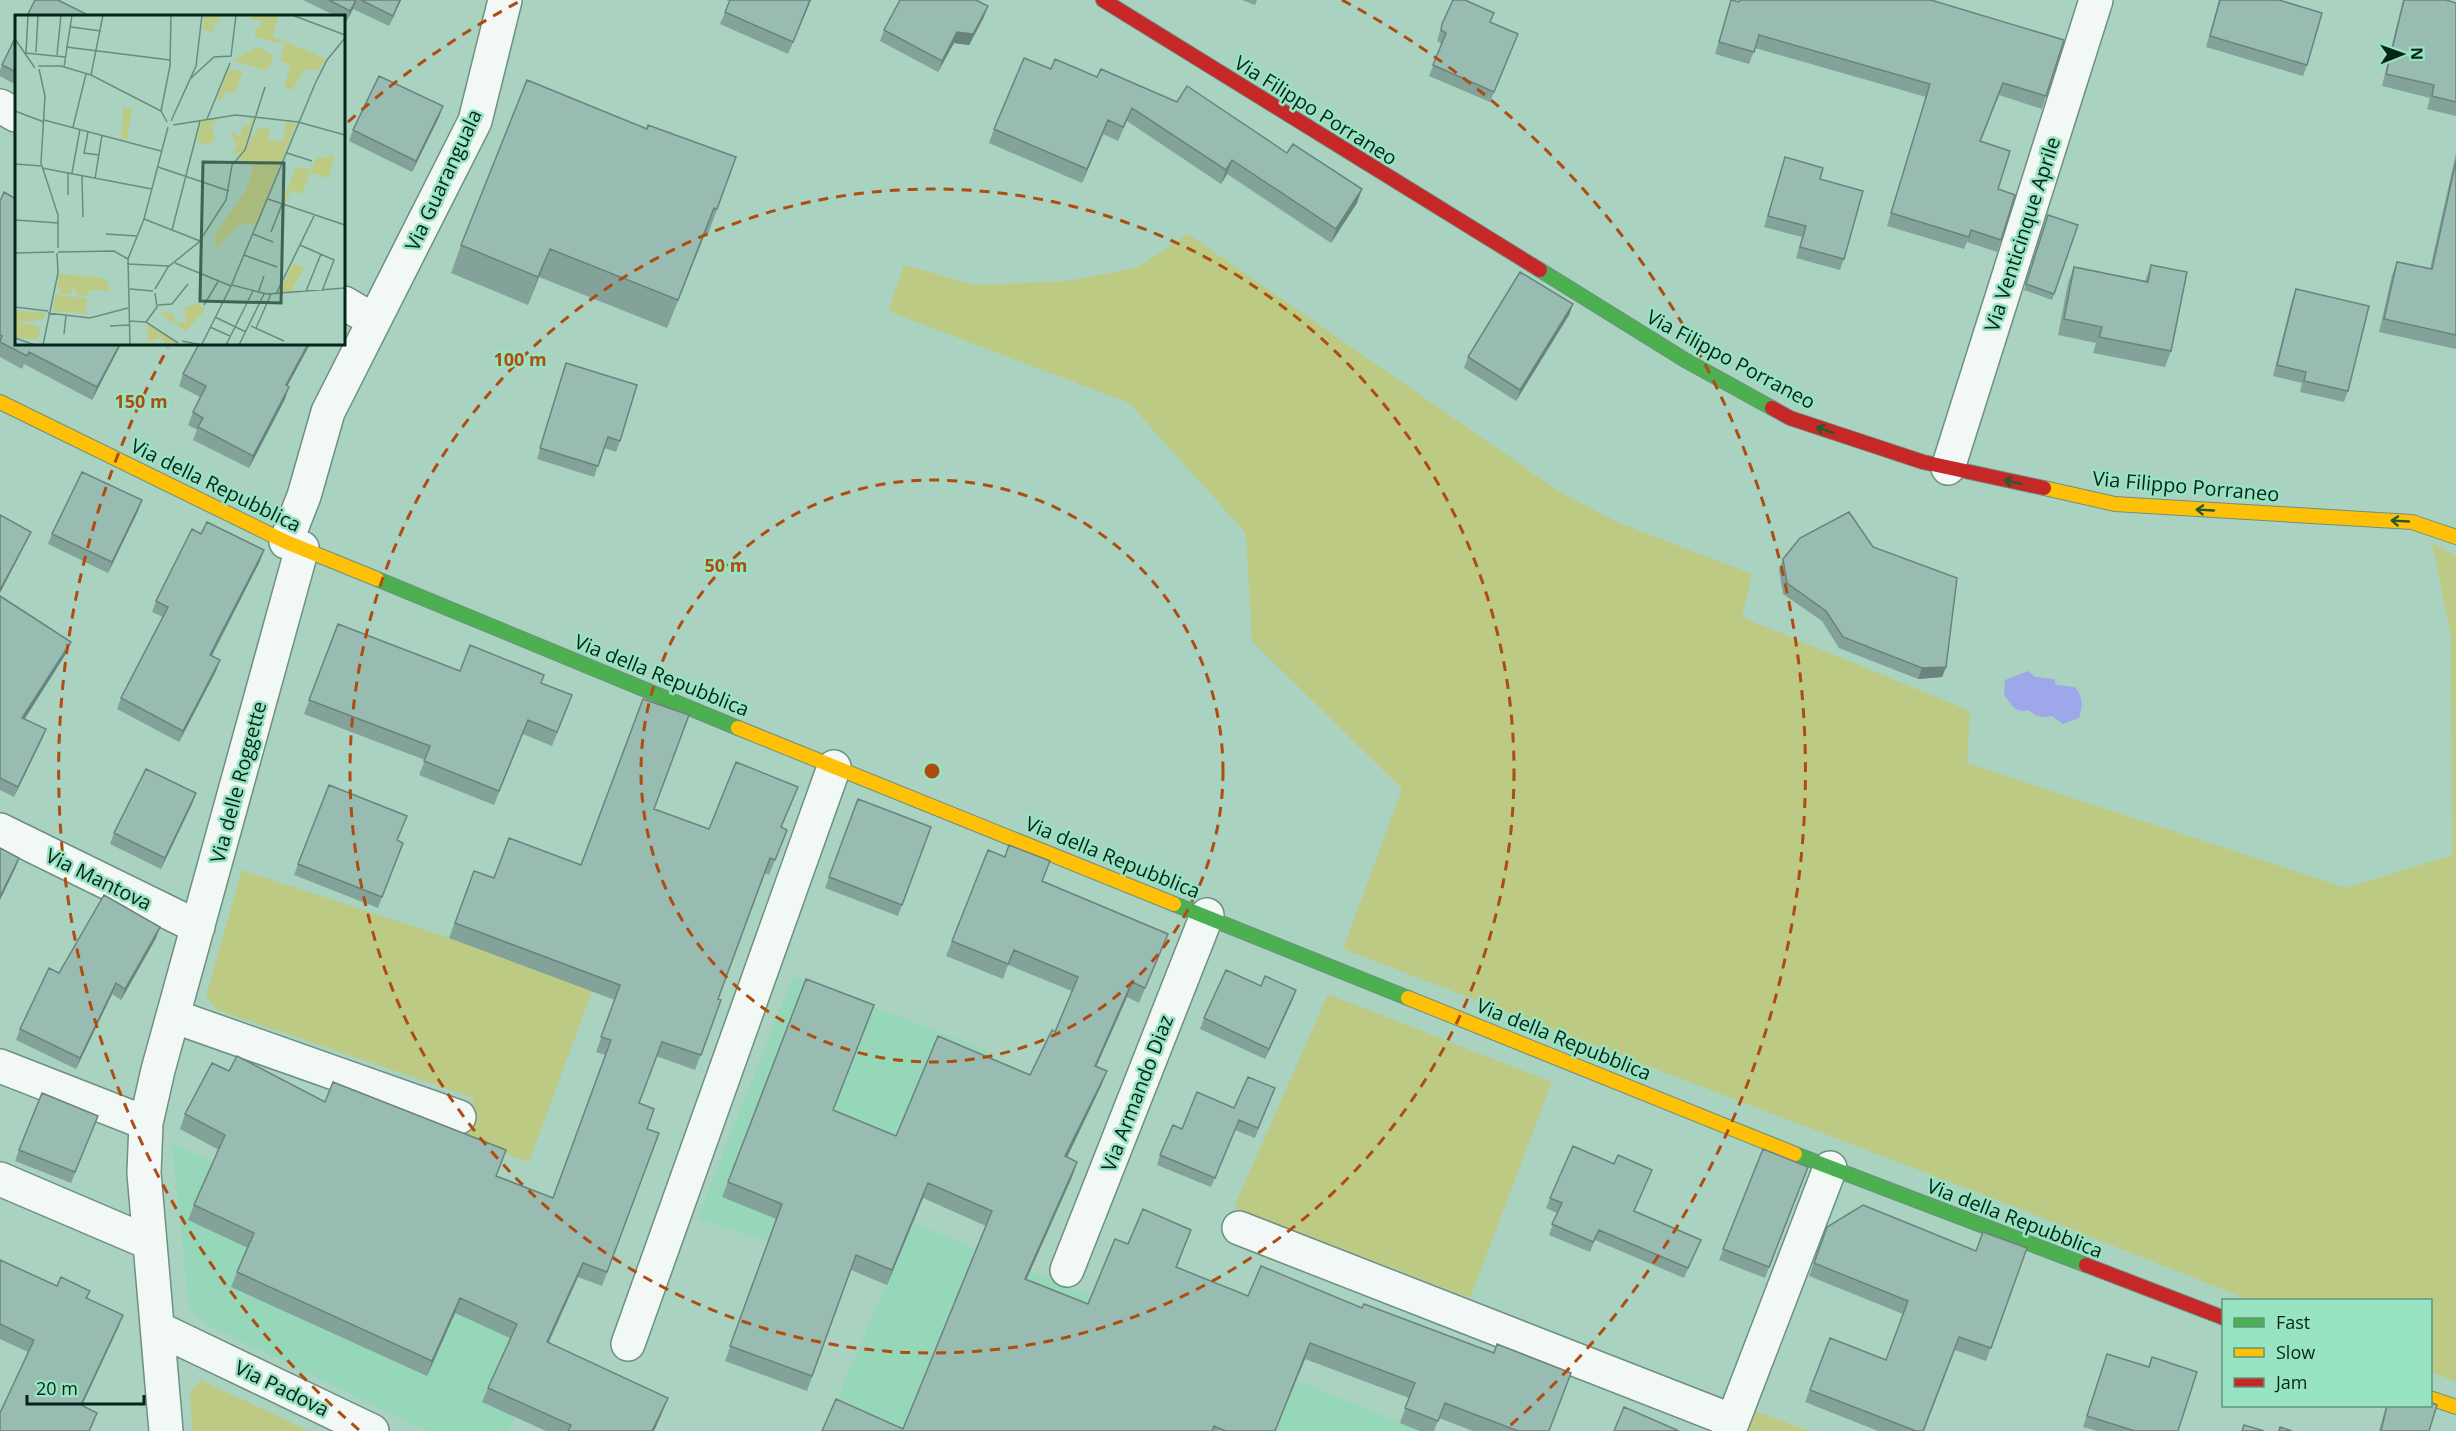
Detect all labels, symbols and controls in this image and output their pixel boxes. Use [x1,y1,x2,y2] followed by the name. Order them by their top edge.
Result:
[15,15,345,345] inset map
[2372,24,2432,84] north arrow
[2406,47,2428,60] text: N
[1229,49,1403,171] street label: Via Filippo Porraneo
[398,105,488,255] street label: Via Guaranguala
[1978,133,2066,335] street label: Via Venticinque Aprile
[1642,303,1820,415] street label: Via Filippo Porraneo
[493,347,547,371] text: 100 m
[114,389,168,413] text: 150 m
[1816,424,1835,435] one-way arrow
[126,432,306,538] street label: Via della Repubblica
[2091,464,2281,508] street label: Via Filippo Porraneo
[2004,476,2023,487] one-way arrow
[2196,504,2216,515] one-way arrow
[2391,516,2411,527] one-way arrow
[705,553,747,577] text: 50 m
[570,628,754,722] street label: Via della Repubblica
[203,698,273,866] street label: Via delle Roggette
[922,761,942,781] centre of rings
[1021,810,1205,904] street label: Via della Repubblica
[41,842,157,916] street label: Via Mantova
[1472,992,1656,1086] street label: Via della Repubblica
[1095,1011,1179,1175] street label: Via Armando Diaz
[1923,1172,2107,1264] street label: Via della Repubblica
[2222,1299,2432,1407] legend
[2276,1310,2310,1334] text: Fast
[2276,1340,2315,1364] text: Slow
[230,1354,334,1422] street label: Via Padova
[27,1368,144,1406] scale bar
[2274,1370,2308,1394] text: Jam
[36,1376,78,1400] text: 20 m

